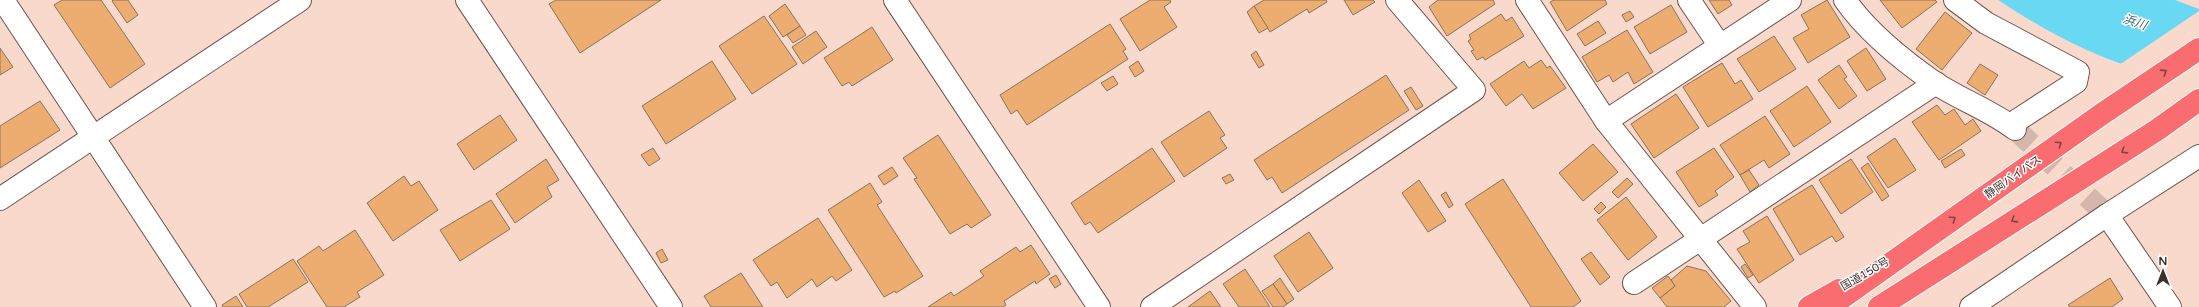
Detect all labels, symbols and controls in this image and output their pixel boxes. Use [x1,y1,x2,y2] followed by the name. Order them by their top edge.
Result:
[2121,11,2151,33] water label: 浜川
[2160,70,2167,77] one-way arrow
[2055,141,2062,149] one-way arrow
[2121,146,2128,153] one-way arrow
[1982,153,2044,201] street label: 静岡バイパス
[1949,216,1956,224] one-way arrow
[2011,216,2018,223] one-way arrow
[2143,251,2183,291] north arrow
[1838,255,1892,293] street label: 国道150号
[2159,255,2167,268] text: N

